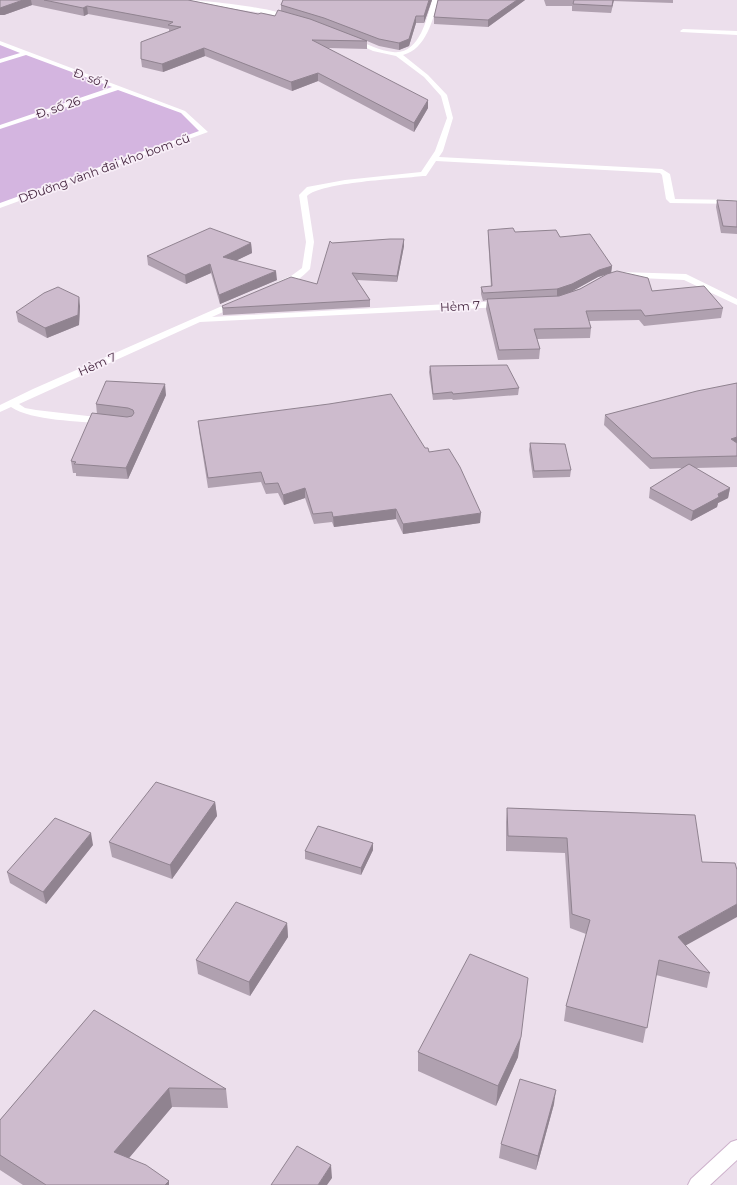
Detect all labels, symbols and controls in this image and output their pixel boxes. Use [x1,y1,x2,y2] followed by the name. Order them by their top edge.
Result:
[71,64,111,92] street label: Đ. số 1
[34,93,82,121] street label: Đ, số 26
[16,130,192,206] street label: DĐường vành đai kho bom cũ
[440,297,480,315] street label: Hẻm 7
[76,349,118,379] street label: Hẻm 7

